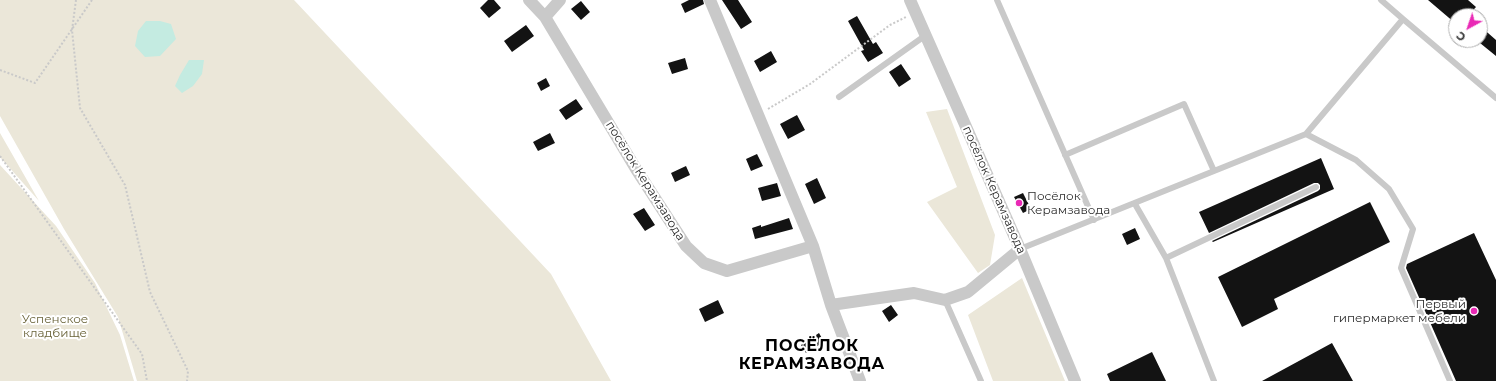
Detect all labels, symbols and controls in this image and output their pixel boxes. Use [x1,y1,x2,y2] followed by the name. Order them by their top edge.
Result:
[1448,8,1488,48] north arrow
[1453,28,1468,44] text: С
[602,119,688,243] street label: посёлок Керамзавода
[959,124,1029,256] street label: посёлок Керамзавода
[1027,189,1110,217] place label: Посёлок Керамзавода
[1014,198,1024,208] marker: Посёлок Керамзавода
[1333,297,1466,325] place label: Первый гипермаркет мебели
[1469,306,1479,316] marker: Первый гипермаркет мебели
[22,312,88,340] park label: Успенское кладбище
[739,336,885,374] district label: ПОСЁЛОК КЕРАМЗАВОДА

